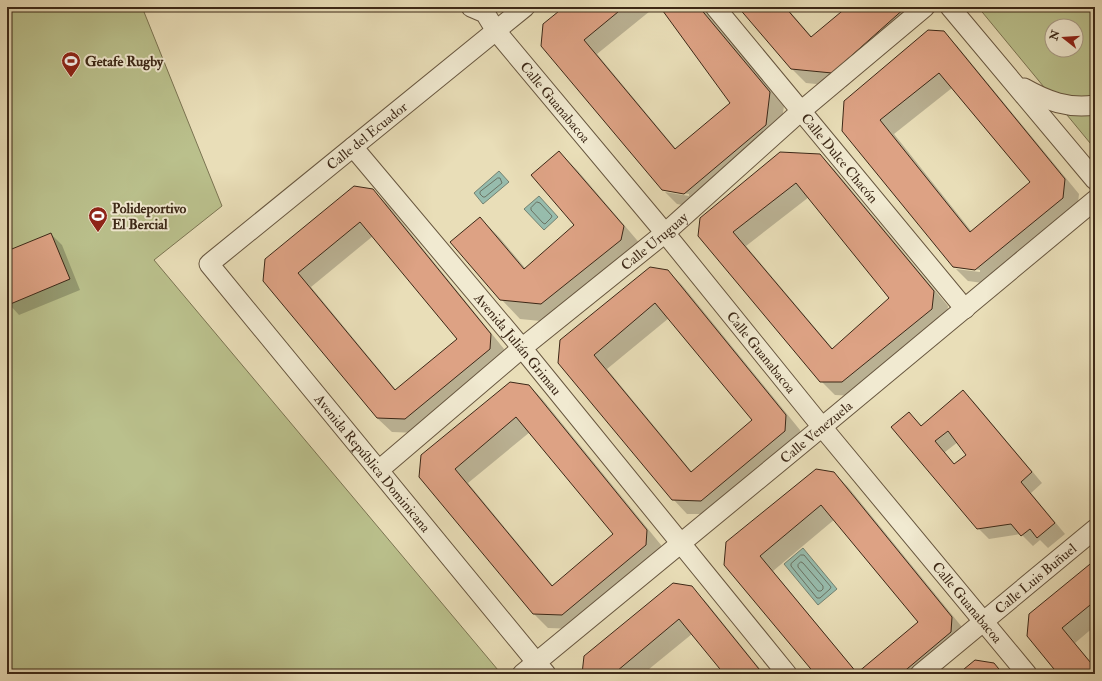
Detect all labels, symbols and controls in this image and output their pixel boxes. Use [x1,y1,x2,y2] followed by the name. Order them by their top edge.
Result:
[1044,18,1084,58] north arrow
[1047,28,1063,43] text: N
[60,50,82,78] sports icon: Getafe Rugby
[85,53,164,71] place label: Getafe Rugby
[517,58,594,146] street label: Calle Guanabacoa
[323,98,411,174] street label: Calle del Ecuador
[798,110,882,206] street label: Calle Dulce Chacón
[112,200,187,233] place label: Polideportivo El Bercial
[87,205,109,233] sports icon: Polideportivo El Bercial
[617,208,692,274] street label: Calle Uruguay
[470,289,565,398] street label: Avenida Julián Grimau
[723,308,800,397] street label: Calle Guanabacoa
[310,390,434,536] street label: Avenida República Dominicana
[776,397,856,467] street label: Calle Venezuela
[991,539,1080,617] street label: Calle Luis Buñuel
[929,558,1006,646] street label: Calle Guanabacoa

